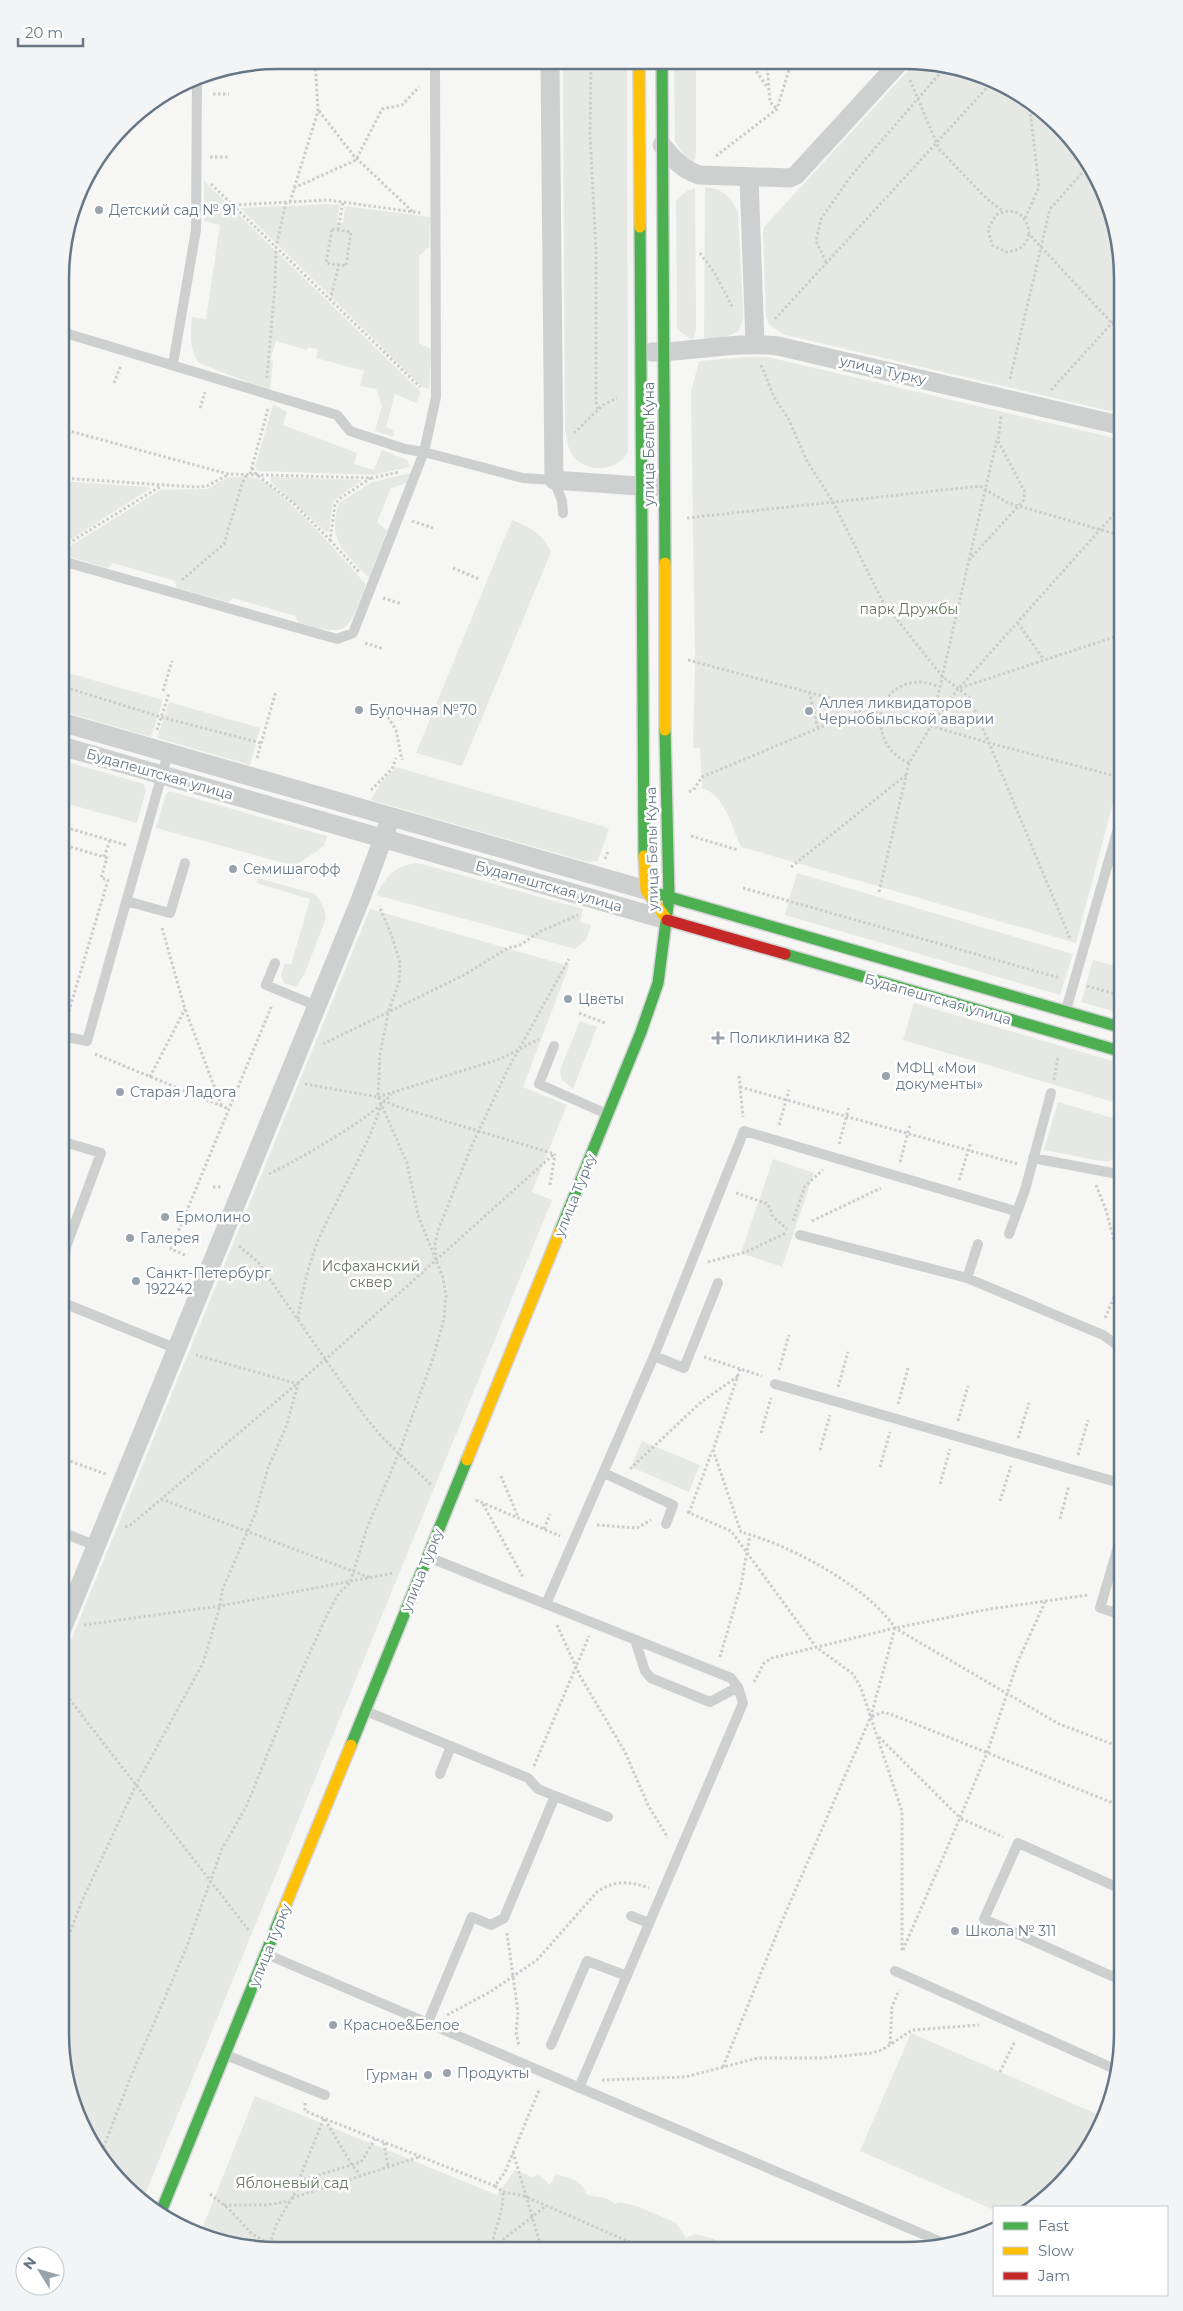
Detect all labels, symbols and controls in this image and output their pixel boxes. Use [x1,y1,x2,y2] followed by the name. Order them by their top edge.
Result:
[18,15,82,47] scale bar
[25,23,63,42] text: 20 m
[109,201,236,219] place label: Детский сад № 91
[93,204,105,216] marker: Детский сад № 91
[837,351,928,389] street label: улица Турку
[640,382,658,507] street label: улица Белы Куна
[860,600,958,618] park label: парк Дружбы
[819,694,994,728] place label: Аллея ликвидаторов Чернобыльской аварии
[369,701,477,719] place label: Булочная №70
[353,704,365,716] marker: Булочная №70
[803,705,815,717] marker: Аллея ликвидаторов Чернобыльской аварии
[84,744,236,804] street label: Будапештская улица
[642,787,662,912] street label: улица Белы Куна
[473,856,625,916] street label: Будапештская улица
[243,860,340,878] place label: Семишагофф
[227,863,239,875] marker: Семишагофф
[862,969,1014,1029] street label: Будапештская улица
[578,990,624,1008] place label: Цветы
[562,993,574,1005] marker: Цветы
[729,1029,850,1047] place label: Поликлиника 82
[711,1031,725,1045] marker: Поликлиника 82
[896,1059,983,1093] place label: МФЦ «Мои документы»
[880,1070,892,1082] marker: МФЦ «Мои документы»
[130,1083,236,1101] place label: Старая Ладога
[114,1086,126,1098] marker: Старая Ладога
[550,1151,600,1240] street label: улица Турку
[175,1208,251,1226] place label: Ермолино
[159,1211,171,1223] marker: Ермолино
[140,1229,200,1247] place label: Галерея
[124,1232,136,1244] marker: Галерея
[322,1257,420,1291] park label: Исфаханский сквер
[146,1264,271,1298] place label: Санкт-Петербург 192242
[130,1275,142,1287] marker: Санкт-Петербург 192242
[397,1526,447,1615] street label: улица Турку
[245,1901,295,1990] street label: улица Турку
[965,1922,1056,1940] place label: Школа № 311
[949,1925,961,1937] marker: Школа № 311
[343,2016,460,2034] place label: Красное&Белое
[327,2019,339,2031] marker: Красное&Белое
[457,2064,530,2082] place label: Продукты
[366,2066,418,2084] place label: Гурман
[441,2067,453,2079] marker: Продукты
[422,2069,434,2081] marker: Гурман
[235,2174,349,2192] park label: Яблоневый сад
[993,2206,1168,2296] legend
[1038,2216,1069,2235] text: Fast
[1038,2241,1074,2260] text: Slow
[15,2246,65,2296] north arrow
[19,2253,40,2273] text: N
[1037,2266,1070,2285] text: Jam

